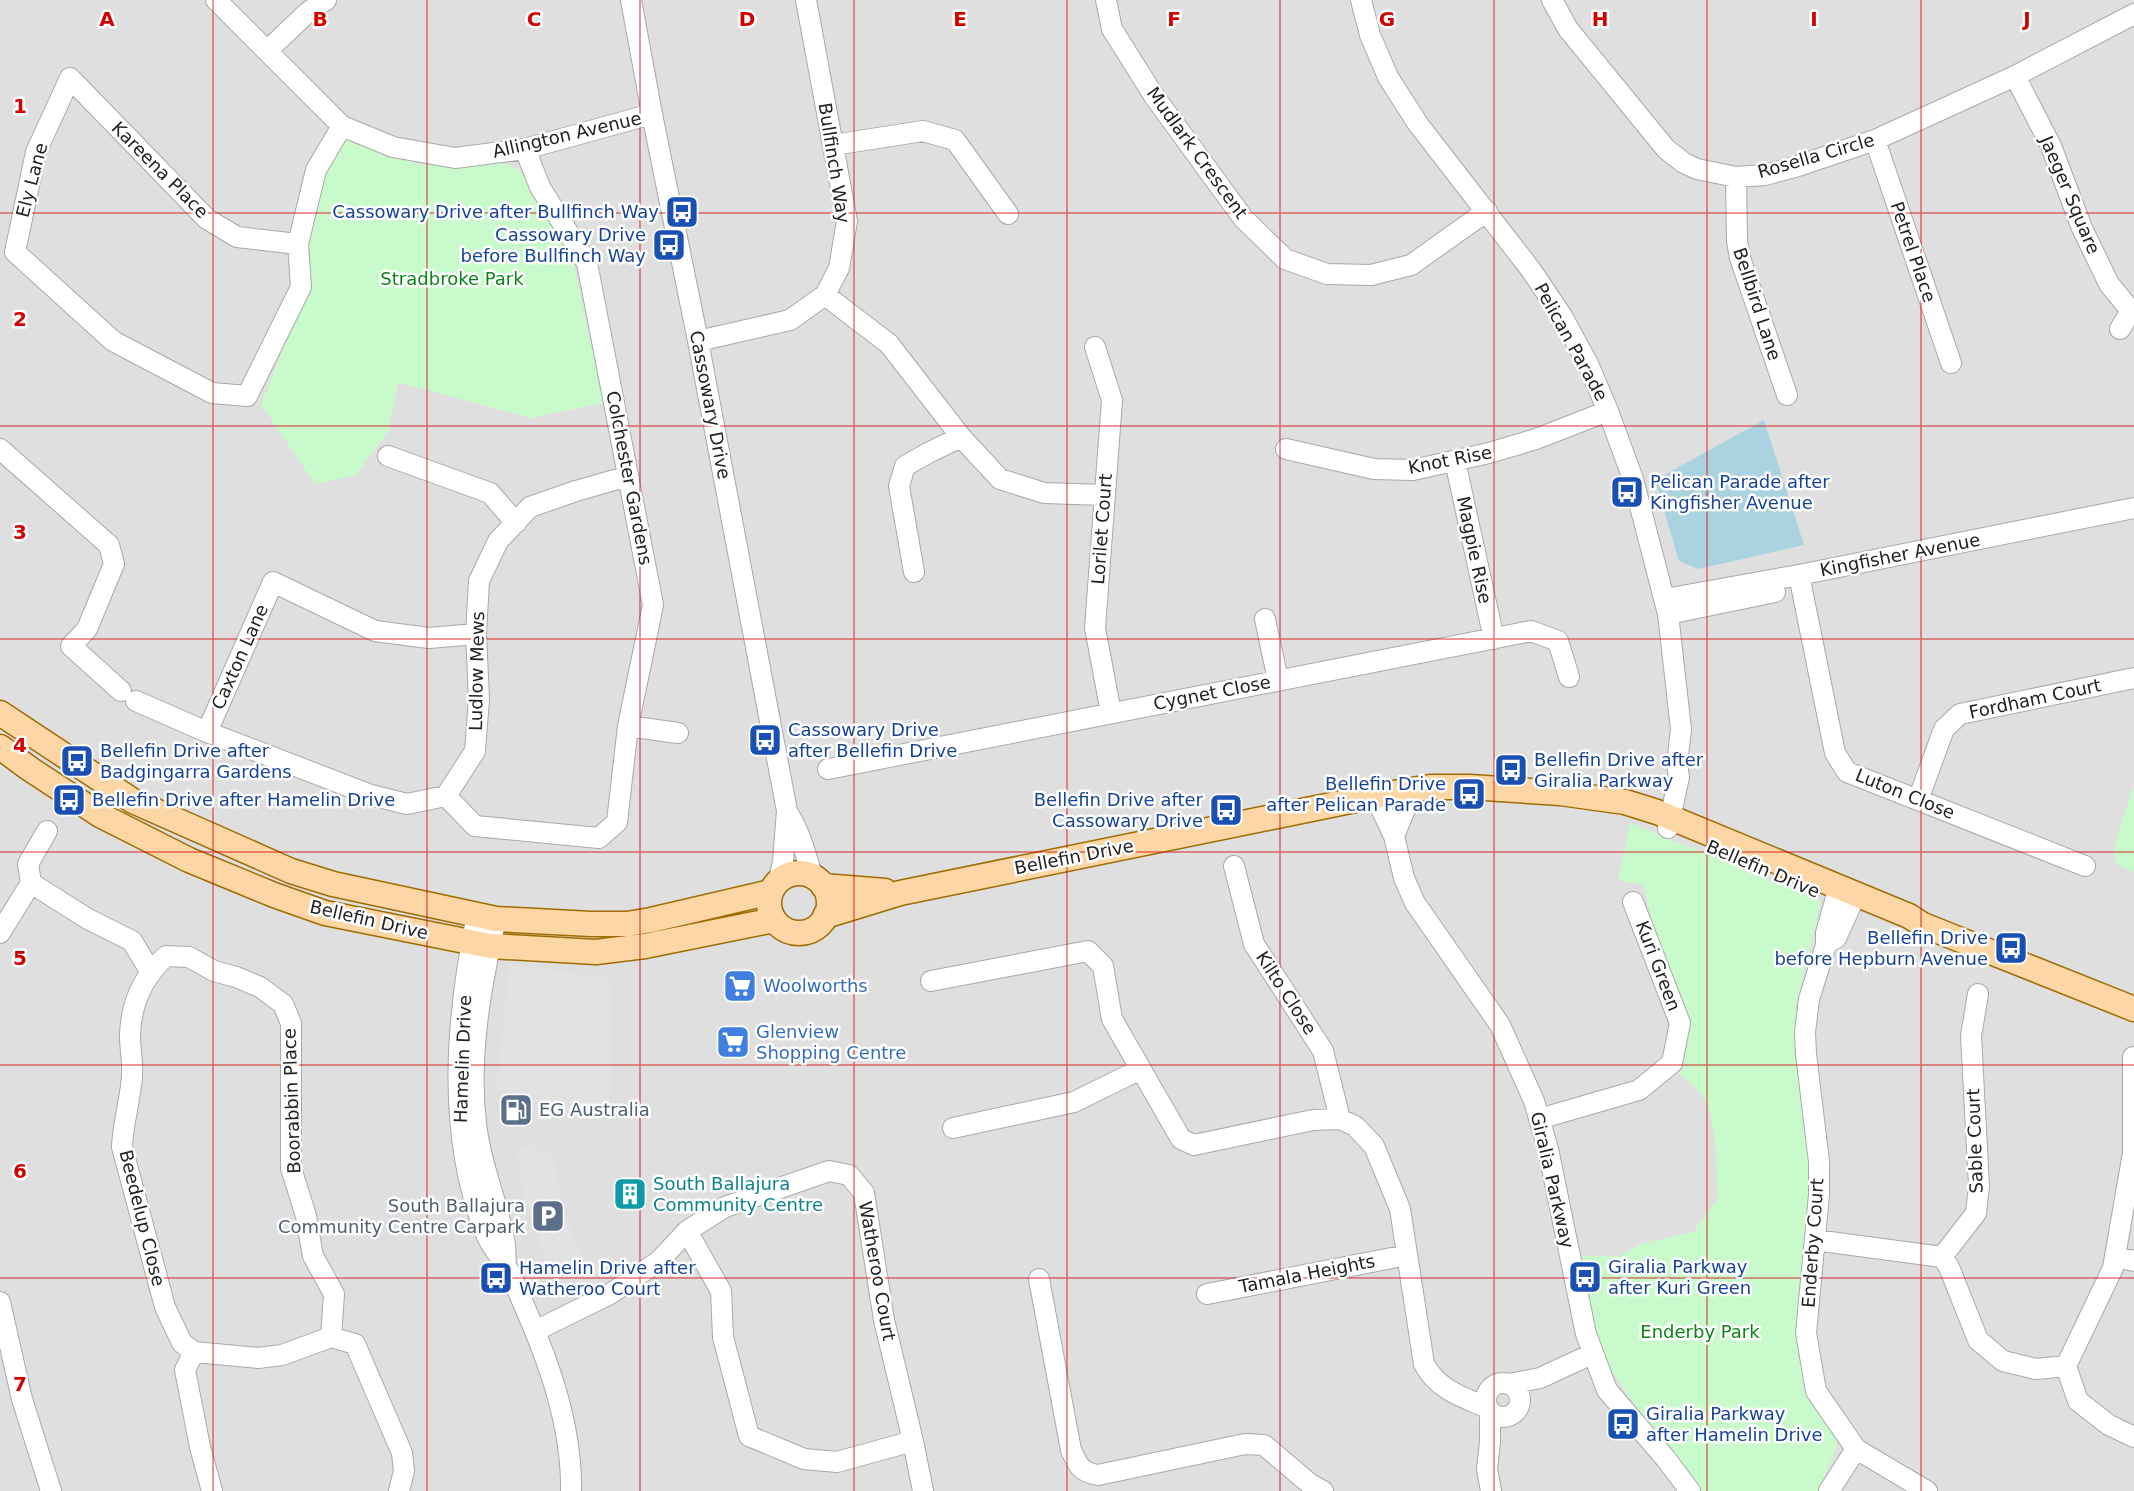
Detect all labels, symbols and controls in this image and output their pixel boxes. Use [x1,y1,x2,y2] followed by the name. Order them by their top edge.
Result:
[99,7,115,31] text: A
[312,7,328,31] text: B
[527,7,541,31] text: C
[739,7,755,31] text: D
[953,7,967,31] text: E
[1167,7,1181,31] text: F
[1379,7,1395,31] text: G
[1592,7,1608,31] text: H
[1810,7,1818,31] text: I
[2021,7,2031,31] text: J
[1143,83,1252,223] street label: Mudlark Crescent
[13,94,27,118] text: 1
[815,101,854,225] street label: Bullfinch Way
[490,107,643,162] street label: Allington Avenue
[108,117,213,222] street label: Kareena Place
[1755,129,1877,182] street label: Rosella Circle
[2036,132,2105,257] street label: Jaeger Square
[12,140,52,219] street label: Ely Lane
[664,194,700,230] bus stop icon: Cassowary Drive after Bullfinch Way
[1886,199,1940,305] street label: Petrel Place
[332,201,659,222] place label: Cassowary Drive after Bullfinch Way
[460,224,646,266] place label: Cassowary Drive before Bullfinch Way
[651,227,687,263] bus stop icon: Cassowary Drive before Bullfinch Way
[1729,245,1786,363] street label: Bellbird Lane
[380,268,524,289] park label: Stradbroke Park
[1530,279,1612,404] street label: Pelican Parade
[13,307,27,331] text: 2
[686,329,735,481] street label: Cassowary Drive
[602,389,657,567] street label: Colchester Gardens
[1406,441,1494,478] street label: Knot Rise
[1650,471,1830,513] place label: Pelican Parade after Kingfisher Avenue
[1087,473,1116,585] street label: Lorilet Court
[1609,474,1645,510] bus stop icon: Pelican Parade after Kingfisher Avenue
[1453,494,1496,605] street label: Magpie Rise
[13,520,27,544] text: 3
[1818,529,1982,580] street label: Kingfisher Avenue
[207,601,272,713] street label: Caxton Lane
[465,611,488,731] street label: Ludlow Mews
[1152,671,1272,714] street label: Cygnet Close
[1967,674,2103,723] street label: Fordham Court
[788,719,957,761] place label: Cassowary Drive after Bellefin Drive
[747,722,783,758] bus stop icon: Cassowary Drive after Bellefin Drive
[13,733,27,757] text: 4
[100,740,292,782] place label: Bellefin Drive after Badgingarra Gardens
[59,743,95,779] bus stop icon: Bellefin Drive after Badgingarra Gardens
[1534,749,1704,791] place label: Bellefin Drive after Giralia Parkway
[1493,752,1529,788] bus stop icon: Bellefin Drive after Giralia Parkway
[1852,764,1958,823] street label: Luton Close
[1266,773,1446,815] place label: Bellefin Drive after Pelican Parade
[1451,776,1487,812] bus stop icon: Bellefin Drive after Pelican Parade
[51,782,87,818] bus stop icon: Bellefin Drive after Hamelin Drive
[92,789,395,810] place label: Bellefin Drive after Hamelin Drive
[1034,789,1204,831] place label: Bellefin Drive after Cassowary Drive
[1208,792,1244,828] bus stop icon: Bellefin Drive after Cassowary Drive
[1013,835,1135,878] street label: Bellefin Drive
[1703,835,1823,902] street label: Bellefin Drive
[308,896,430,943] street label: Bellefin Drive
[1632,918,1685,1014] street label: Kuri Green
[1774,927,1988,969] place label: Bellefin Drive before Hepburn Avenue
[1993,930,2029,966] bus stop icon: Bellefin Drive before Hepburn Avenue
[13,946,27,970] text: 5
[1252,947,1321,1038] street label: Kilto Close
[722,968,758,1004] supermarket icon: Woolworths
[763,975,868,996] place label: Woolworths
[450,995,475,1123] street label: Hamelin Drive
[756,1021,906,1063] place label: Glenview Shopping Centre
[715,1024,751,1060] supermarket icon: Glenview Shopping Centre
[278,1028,305,1174] street label: Boorabbin Place
[1962,1088,1987,1194] street label: Sable Court
[498,1092,534,1128] fuel station icon: EG Australia
[539,1099,650,1120] place label: EG Australia
[1527,1110,1578,1251] street label: Giralia Parkway
[115,1148,170,1288] street label: Beedelup Close
[13,1159,27,1183] text: 6
[653,1173,823,1215] place label: South Ballajura Community Centre
[612,1176,648,1212] building icon: South Ballajura Community Centre
[1797,1177,1828,1309] street label: Enderby Court
[278,1195,526,1237] place label: South Ballajura Community Centre Carpark
[530,1198,566,1234] parking icon: South Ballajura Community Centre Carpark
[855,1199,900,1342] street label: Watheroo Court
[1236,1250,1377,1297] street label: Tamala Heights
[1608,1256,1751,1298] place label: Giralia Parkway after Kuri Green
[519,1257,696,1299] place label: Hamelin Drive after Watheroo Court
[1567,1259,1603,1295] bus stop icon: Giralia Parkway after Kuri Green
[478,1260,514,1296] bus stop icon: Hamelin Drive after Watheroo Court
[1640,1321,1760,1342] park label: Enderby Park
[13,1372,27,1396] text: 7
[1646,1403,1823,1445] place label: Giralia Parkway after Hamelin Drive
[1605,1406,1641,1442] bus stop icon: Giralia Parkway after Hamelin Drive

